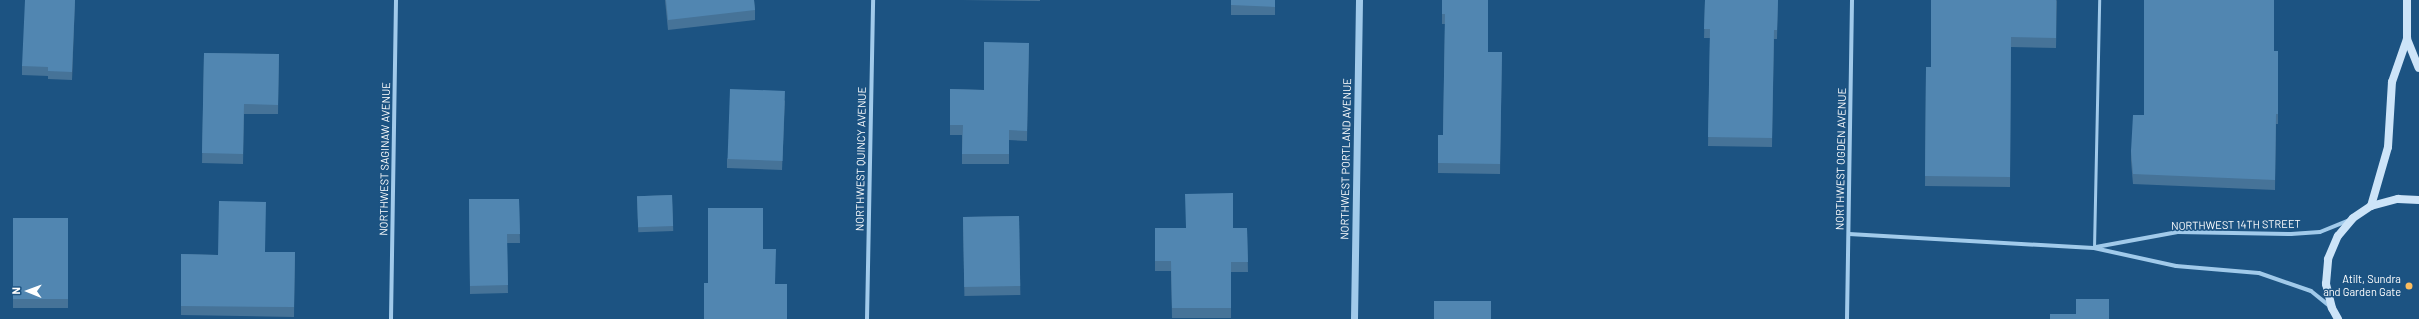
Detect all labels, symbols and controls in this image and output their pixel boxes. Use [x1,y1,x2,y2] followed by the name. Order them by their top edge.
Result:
[1338,78,1354,240] street label: NORTHWEST PORTLAND AVENUE
[377,82,393,236] street label: NORTHWEST SAGINAW AVENUE
[853,87,869,231] street label: NORTHWEST QUINCY AVENUE
[1833,88,1849,230] street label: NORTHWEST OGDEN AVENUE
[2171,217,2301,233] street label: NORTHWEST 14TH STREET
[8,271,48,311] north arrow
[2323,273,2401,299] place label: Atilt, Sundra and Garden Gate
[2404,281,2414,291] marker: Atilt, Sundra and Garden Gate
[9,287,22,295] text: N

